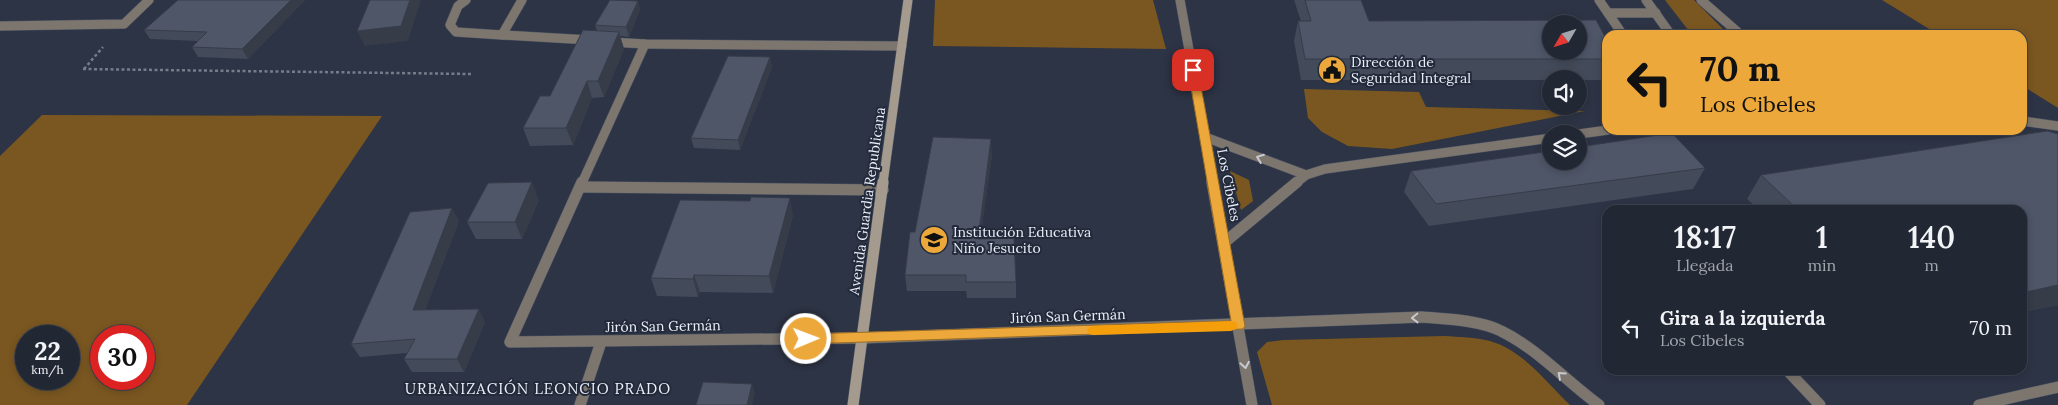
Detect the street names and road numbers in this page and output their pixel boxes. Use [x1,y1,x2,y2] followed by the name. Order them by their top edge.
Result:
[845,106,889,297] street label: Avenida Guardia Republicana
[1213,147,1245,223] street label: Los Cibeles
[1009,305,1126,327] street label: Jirón San Germán
[604,316,721,336] street label: Jirón San Germán

